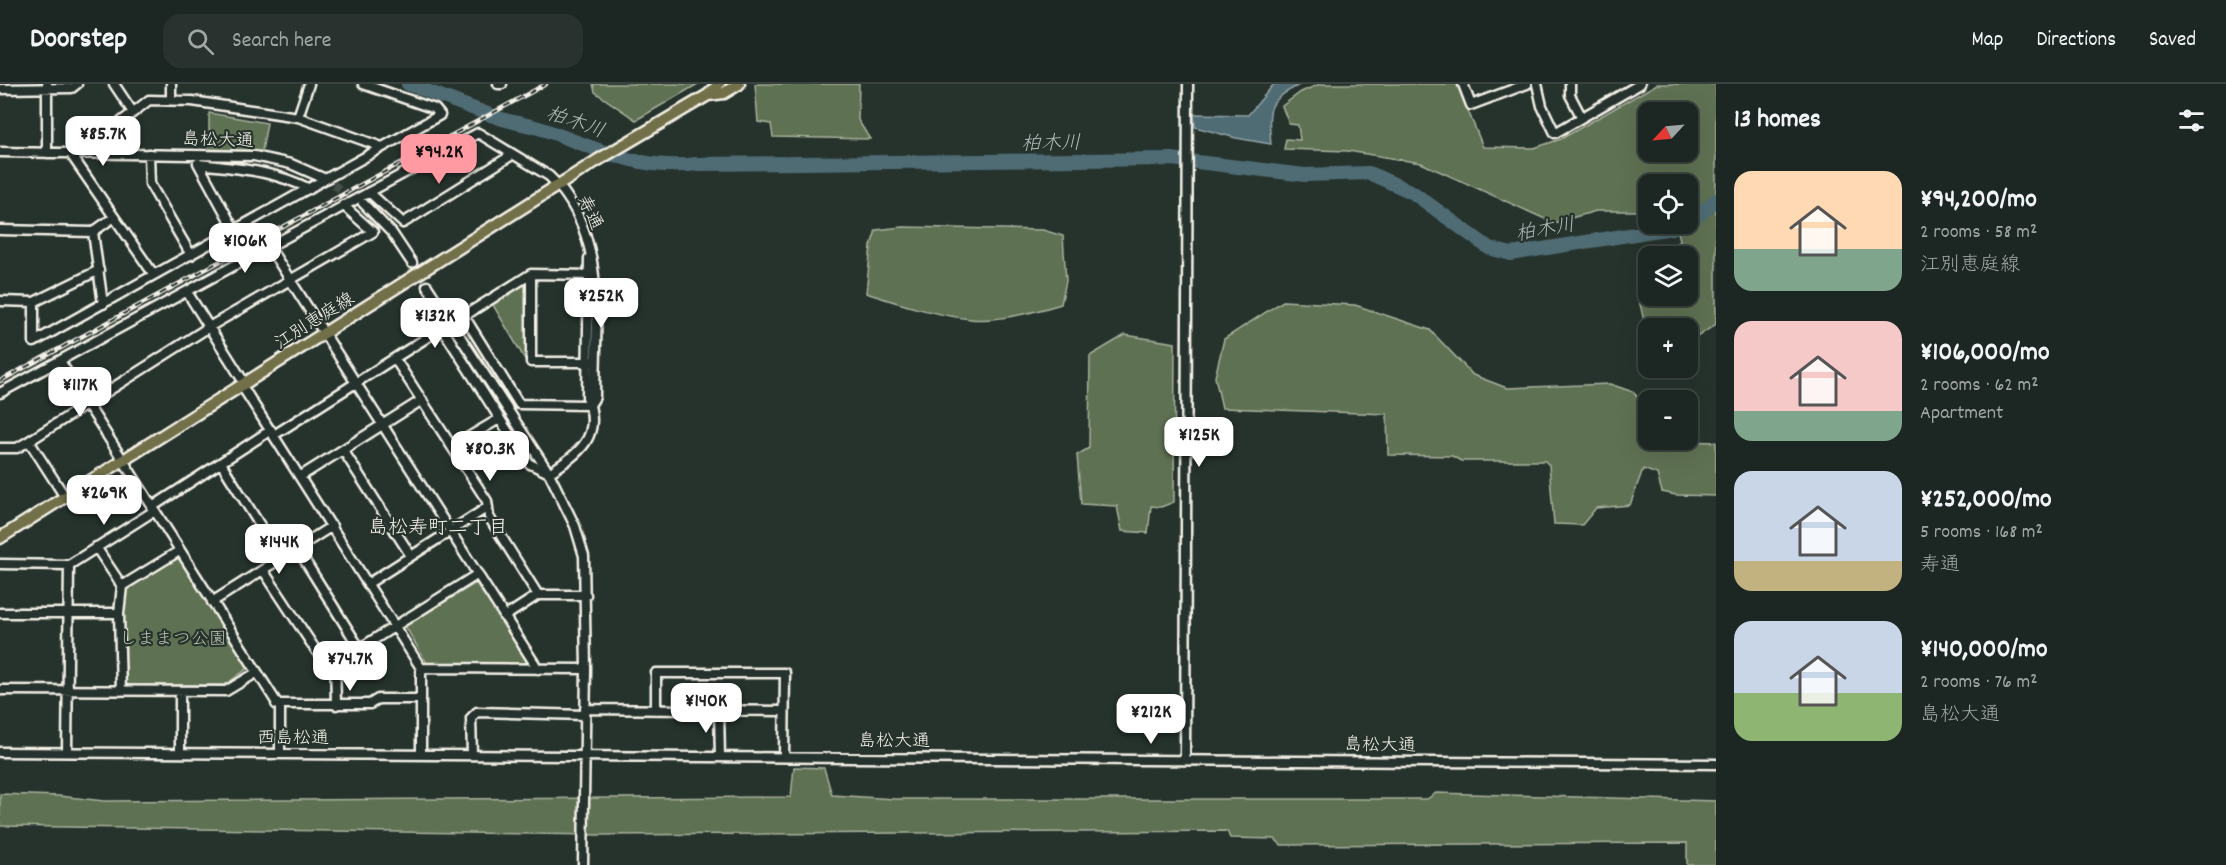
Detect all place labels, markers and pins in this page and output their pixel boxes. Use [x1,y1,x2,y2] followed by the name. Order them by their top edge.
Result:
[54,116,152,167] pin: ¥85.7K
[390,134,488,185] pin: ¥94.2K
[203,223,287,274] pin: ¥106K
[559,278,643,329] pin: ¥252K
[393,298,477,349] pin: ¥132K
[38,367,122,418] pin: ¥117K
[1157,417,1241,468] pin: ¥125K
[441,431,539,482] pin: ¥80.3K
[62,475,146,526] pin: ¥269K
[237,524,321,575] pin: ¥144K
[301,641,399,692] pin: ¥74.7K
[664,683,748,734] pin: ¥140K
[1109,694,1193,745] pin: ¥212K

